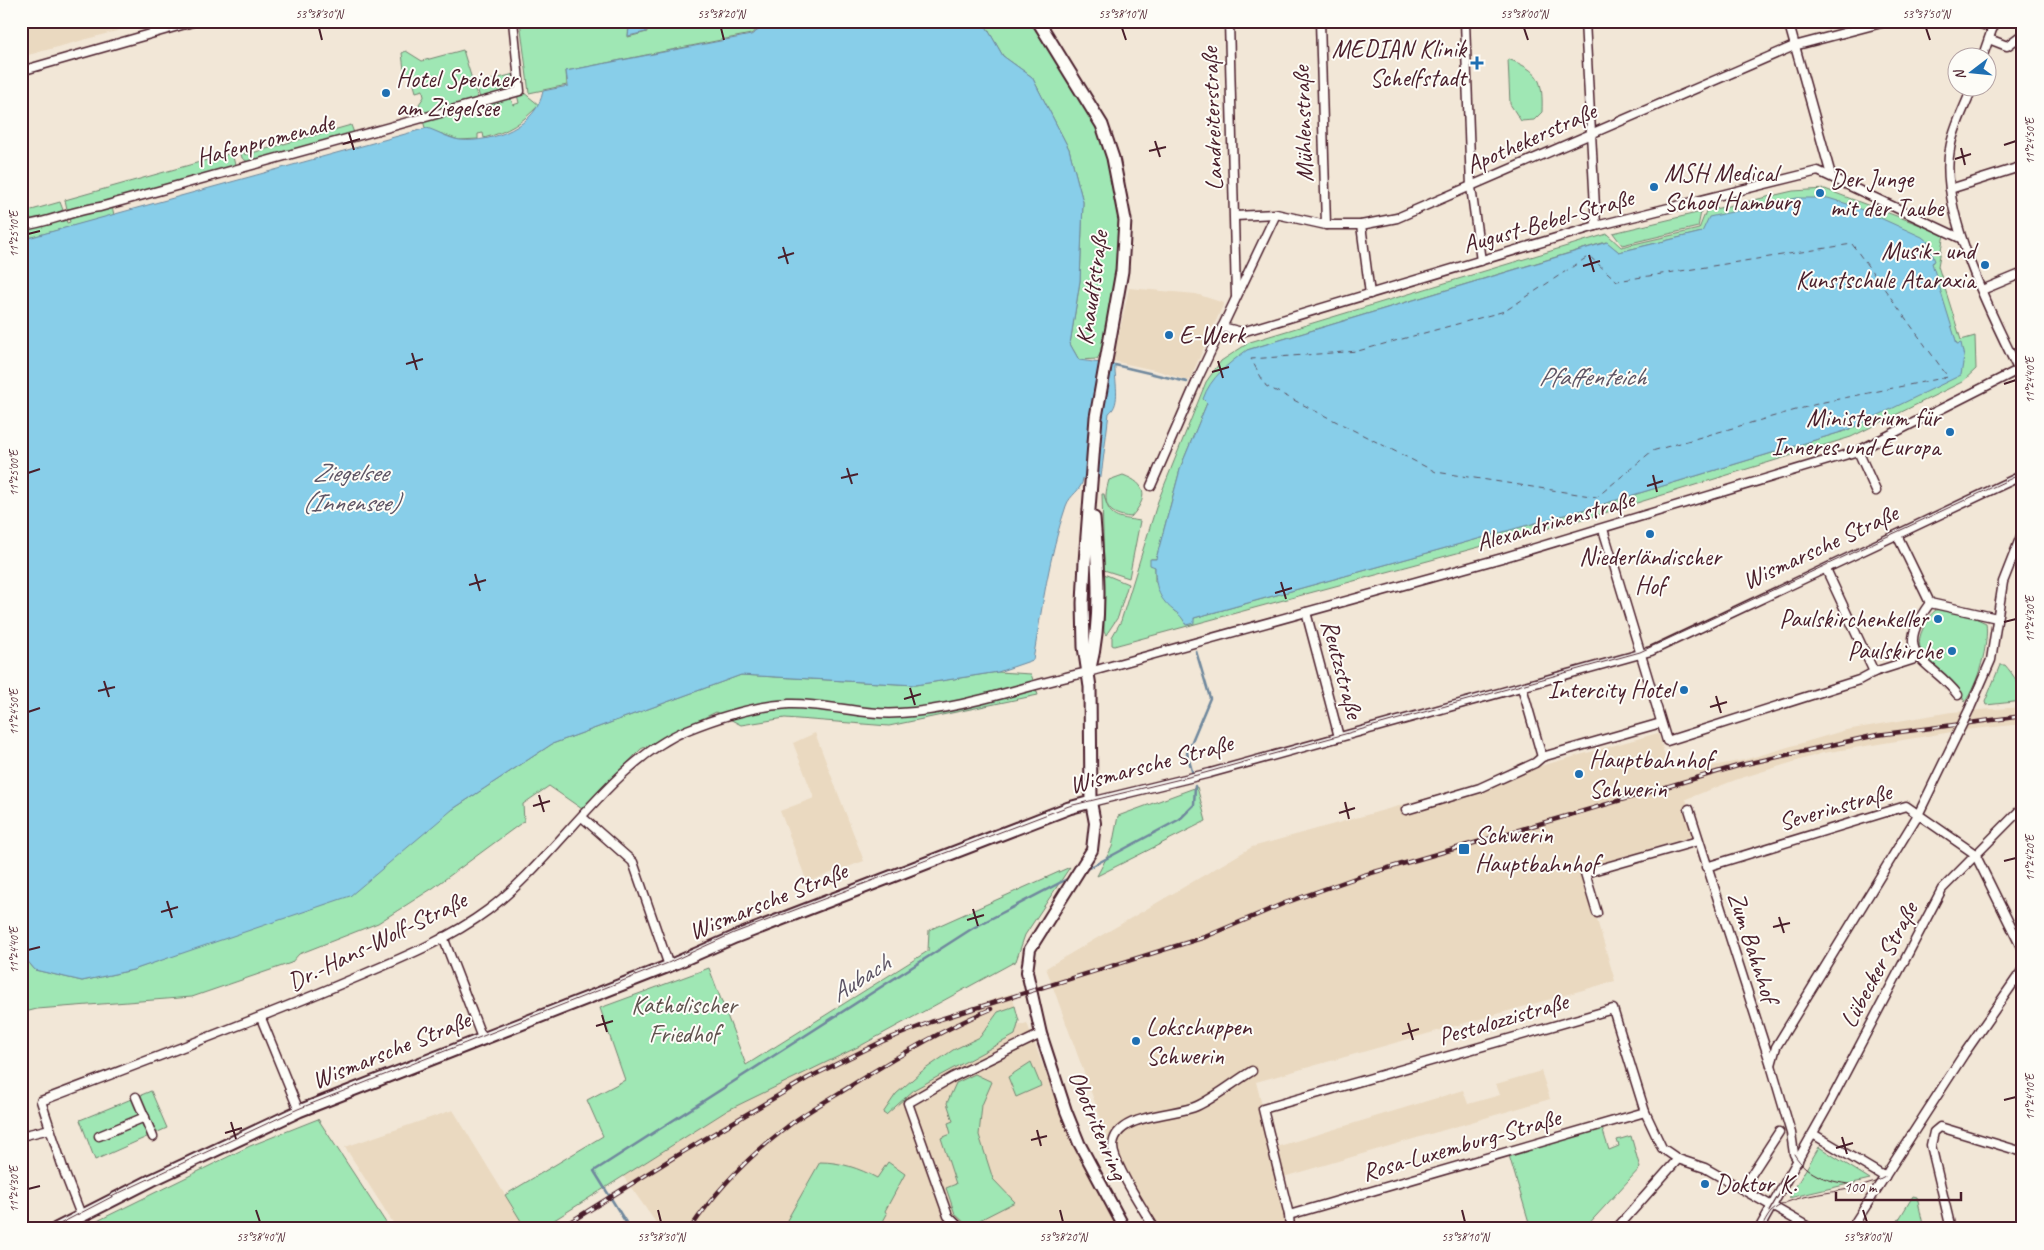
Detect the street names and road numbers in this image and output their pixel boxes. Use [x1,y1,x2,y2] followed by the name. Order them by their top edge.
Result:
[1193,45,1230,191] street label: Landreiterstraße
[1285,63,1321,183] street label: Mühlenstraße
[1461,94,1603,181] street label: Apothekerstraße
[192,106,339,174] street label: Hafenpromenade
[1459,181,1639,261] street label: August-Bebel-Straße
[1068,227,1116,347] street label: Knaudtstraße
[1472,483,1639,559] street label: Alexandrinenstraße
[1737,496,1905,597] street label: Wismarsche Straße
[1313,616,1371,724] street label: Reutzstraße
[1066,726,1238,801] street label: Wismarsche Straße
[1775,775,1897,838] street label: Severinstraße
[684,854,854,947] street label: Wismarsche Straße
[282,883,473,998] street label: Dr.-Hans-Wolf-Straße
[1720,887,1787,1011] street label: Zum Bahnhof
[1833,895,1926,1033] street label: Lübecker Straße
[1434,985,1573,1053] street label: Pestalozzistraße
[307,1003,477,1096] street label: Wismarsche Straße
[1061,1066,1136,1186] street label: Obotritenring
[1358,1101,1566,1189] street label: Rosa-Luxemburg-Straße

